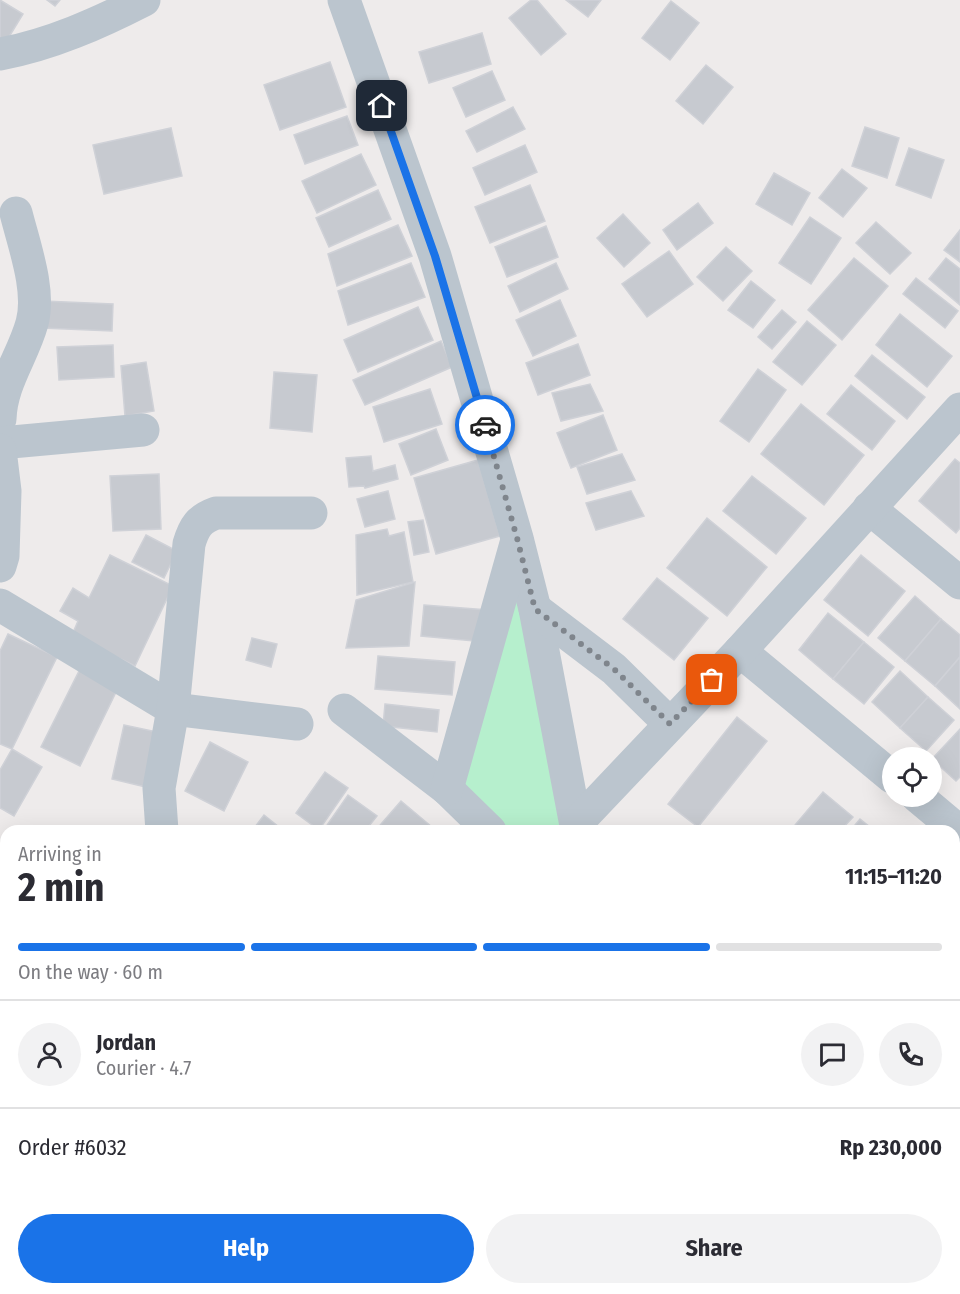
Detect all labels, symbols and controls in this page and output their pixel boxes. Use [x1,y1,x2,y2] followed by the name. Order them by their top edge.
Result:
[356,80,407,131] pin
[365,89,398,122] icon: home
[455,395,515,455] courier
[469,409,502,442] icon: car
[686,654,737,705] pin
[695,663,728,696] icon: bag
[882,747,942,807] map controls
[882,747,942,807] button: locate
[18,842,102,866] text: Arriving in
[845,863,942,890] text: 11:15–11:20
[18,865,104,911] text: 2 min
[18,960,163,984] text: On the way · 60 m
[18,1023,81,1086] button: person
[801,1023,864,1086] button: chat
[879,1023,942,1086] button: phone
[96,1029,156,1056] text: Jordan
[96,1056,191,1080] text: Courier · 4.7
[18,1134,126,1161] text: Order #6032
[840,1134,942,1161] text: Rp 230,000
[18,1214,474,1283] button: Help
[486,1214,942,1283] button: Share

